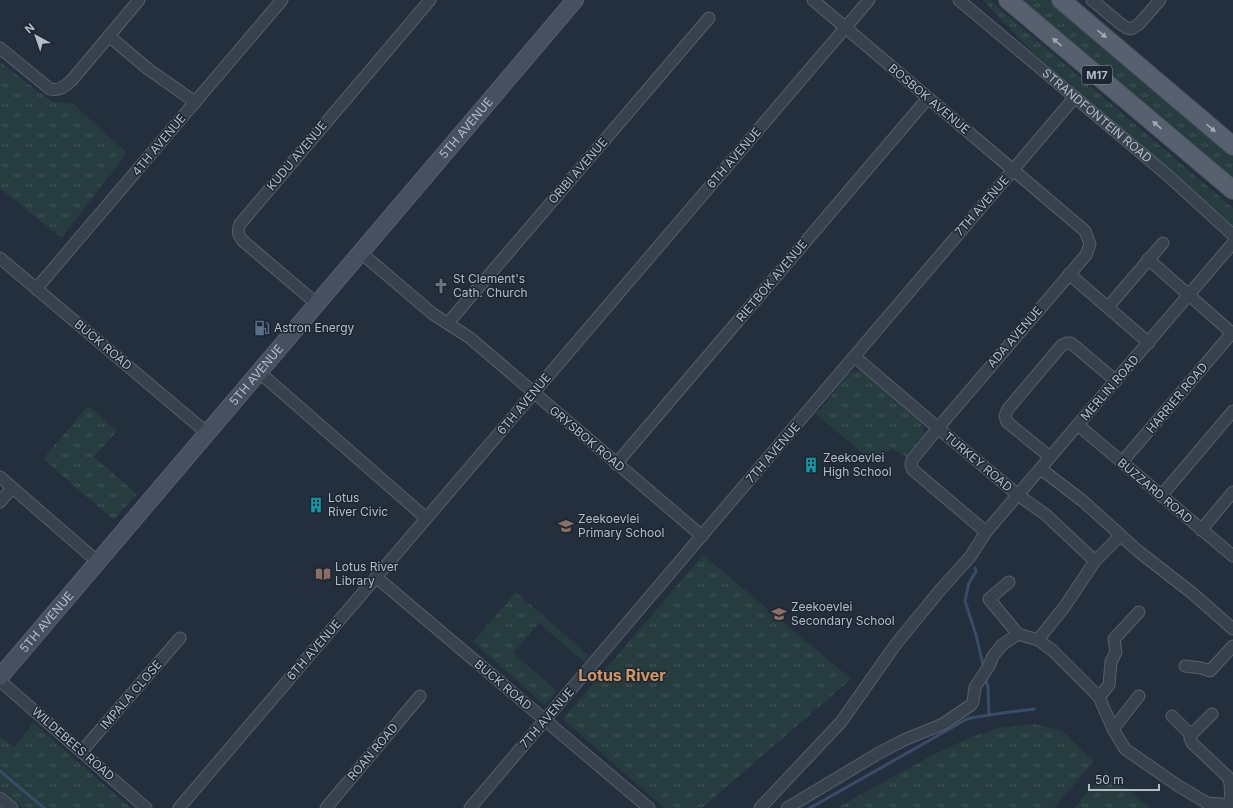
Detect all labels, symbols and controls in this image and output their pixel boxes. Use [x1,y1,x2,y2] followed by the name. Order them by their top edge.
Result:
[16,16,56,56] north arrow
[22,20,37,36] text: N
[1096,30,1107,39] one-way arrow
[1052,37,1062,46] one-way arrow
[886,60,973,137] street label: BOSBOK AVENUE
[1039,65,1155,166] street label: STRANDFONTEIN ROAD
[1082,66,1112,84] road number: M17
[436,94,496,162] street label: 5TH AVENUE
[128,111,189,179] street label: 4TH AVENUE
[263,118,330,193] street label: KUDU AVENUE
[1152,120,1162,129] one-way arrow
[1206,123,1217,132] one-way arrow
[703,124,764,191] street label: 6TH AVENUE
[545,135,610,207] street label: ORIBI AVENUE
[951,172,1012,239] street label: 7TH AVENUE
[733,237,810,325] street label: RIETBOK AVENUE
[453,271,528,300] place label: St Clement's Cath. Church
[432,277,450,295] church icon: St Clement's Cath. Church
[984,303,1045,370] street label: ADA AVENUE
[72,316,135,373] street label: BUCK ROAD
[253,319,271,337] fuel station icon: Astron Energy
[274,320,354,335] place label: Astron Energy
[226,341,286,408] street label: 5TH AVENUE
[1077,352,1142,423] street label: MERLIN ROAD
[1143,359,1211,436] street label: HARRIER ROAD
[494,370,554,437] street label: 6TH AVENUE
[546,403,628,475] street label: GRYSBOK ROAD
[742,419,803,486] street label: 7TH AVENUE
[941,429,1016,495] street label: TURKEY ROAD
[823,450,892,479] place label: Zeekoevlei High School
[1115,455,1196,526] street label: BUZZARD ROAD
[802,456,820,474] building icon: Zeekoevlei High School
[328,490,388,519] place label: Lotus River Civic
[307,496,325,514] building icon: Lotus River Civic
[578,511,664,540] place label: Zeekoevlei Primary School
[557,517,575,535] school or university icon: Zeekoevlei Primary School
[335,559,399,588] place label: Lotus River Library
[314,565,332,583] library icon: Lotus River Library
[16,588,76,655] street label: 5TH AVENUE
[791,599,895,628] place label: Zeekoevlei Secondary School
[770,605,788,623] school or university icon: Zeekoevlei Secondary School
[283,616,344,683] street label: 6TH AVENUE
[472,656,535,713] street label: BUCK ROAD
[96,657,165,732] street label: IMPALA CLOSE
[578,665,666,685] district label: Lotus River
[516,684,577,751] street label: 7TH AVENUE
[29,704,118,784] street label: WILDEBEES ROAD
[344,720,401,784] street label: ROAN ROAD
[1089,766,1159,792] scale bar
[1095,772,1124,787] text: 50 m

